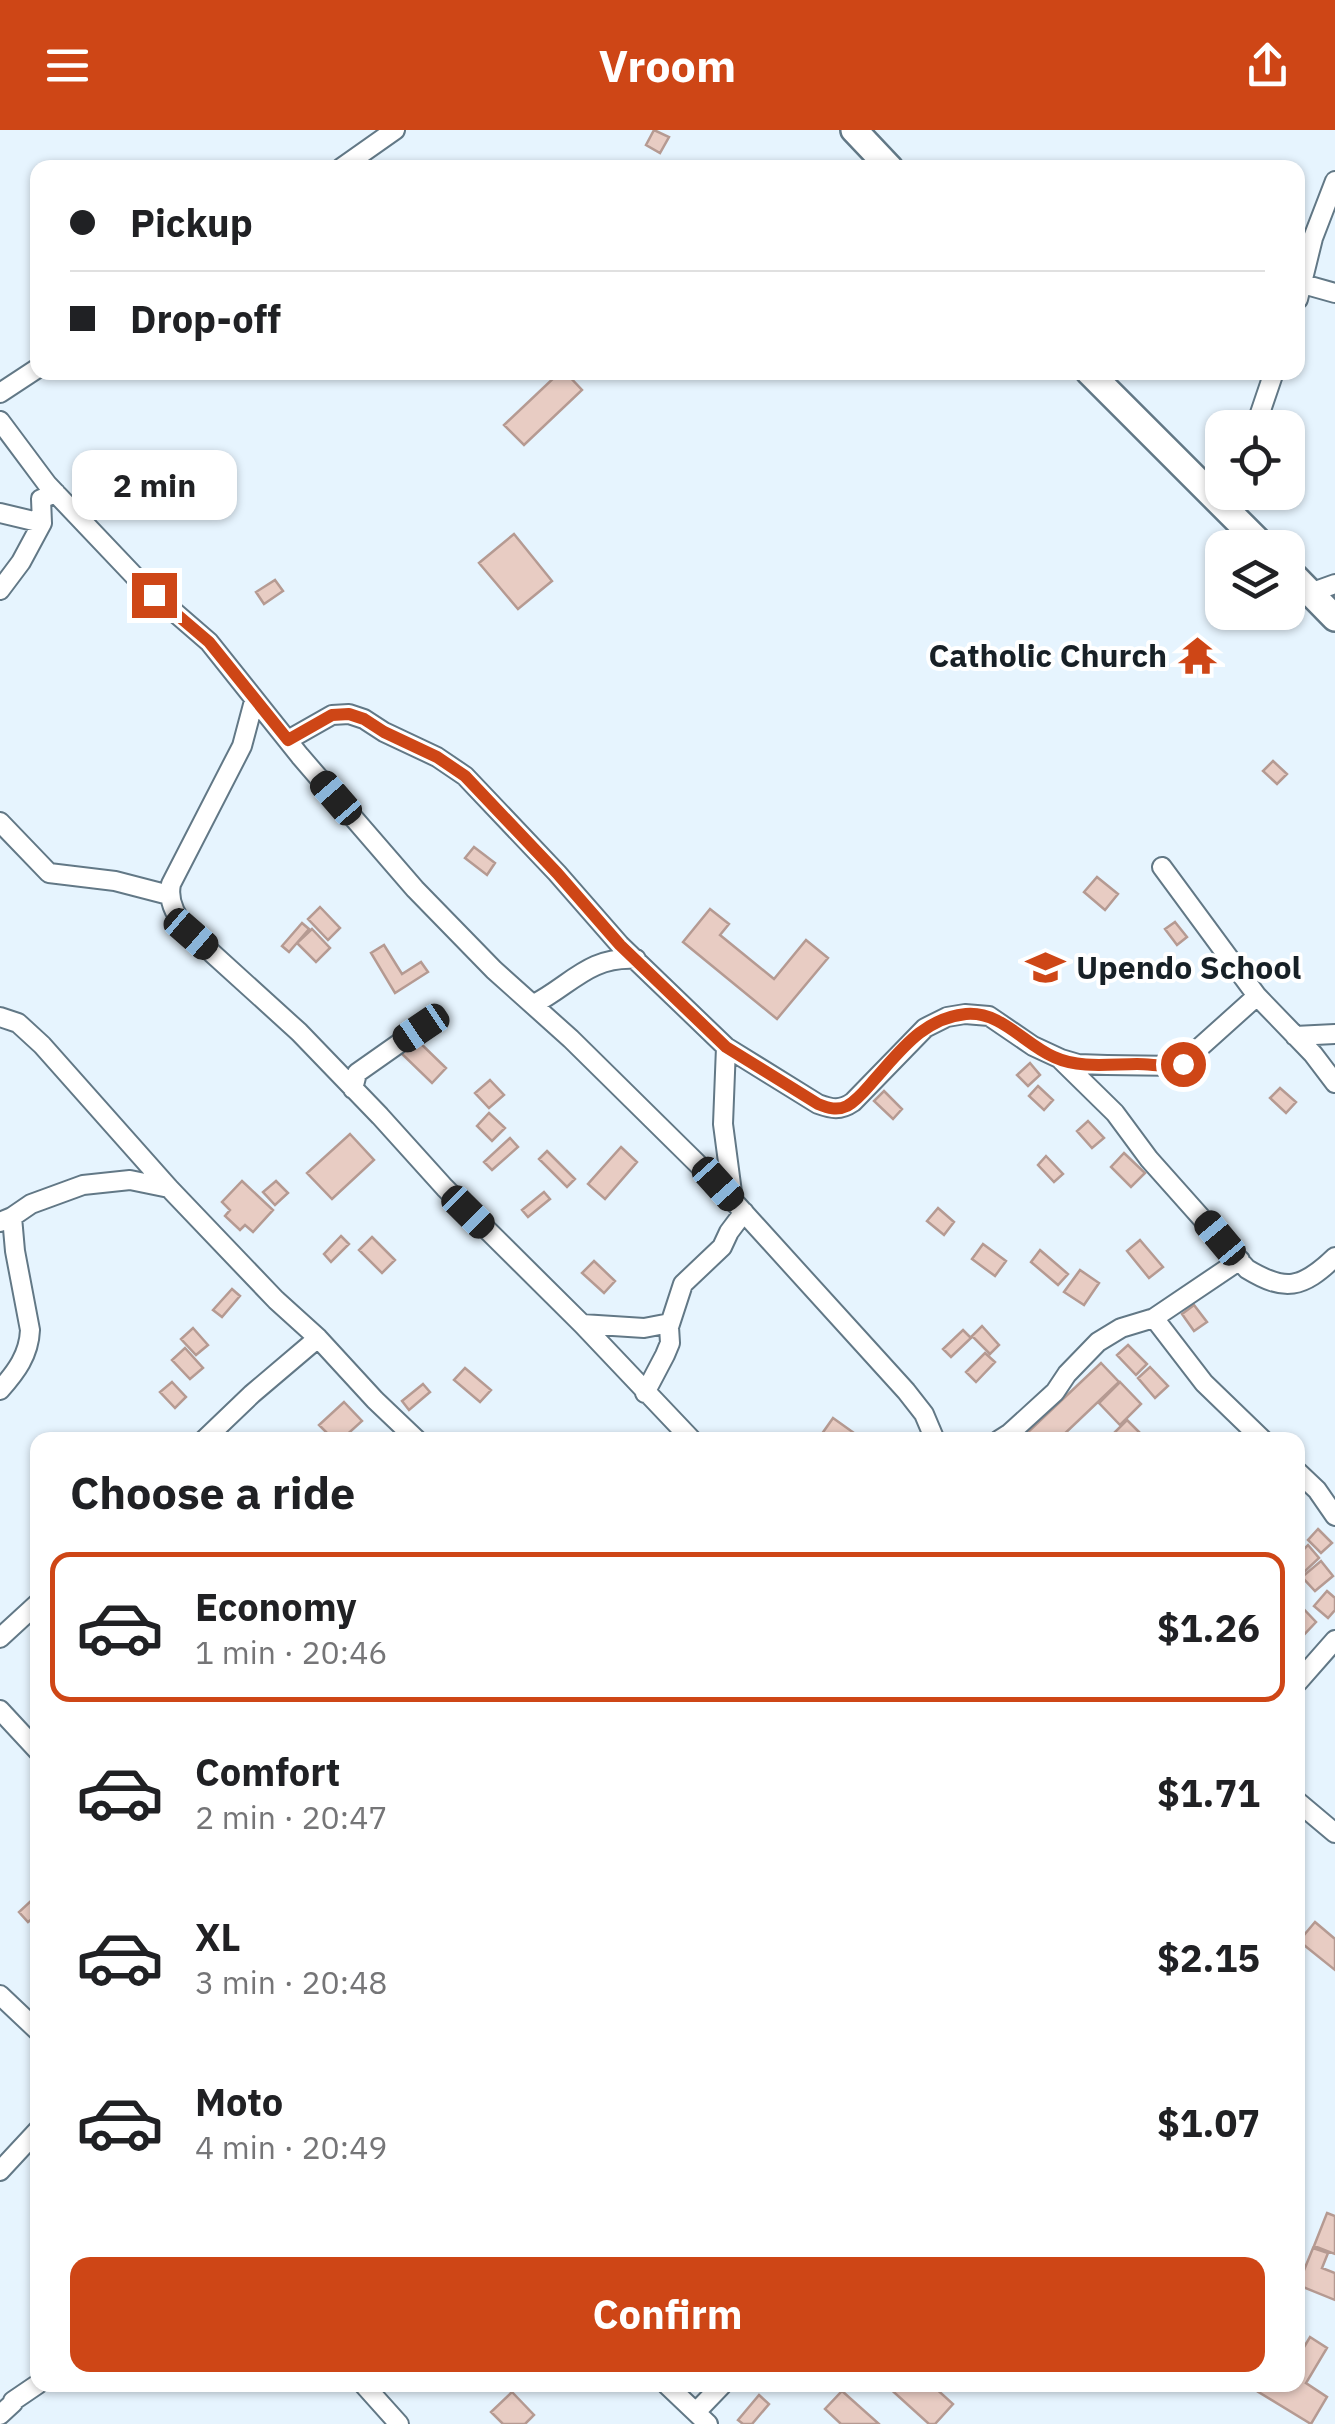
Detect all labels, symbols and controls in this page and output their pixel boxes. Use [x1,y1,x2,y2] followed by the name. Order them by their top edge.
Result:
[599,36,736,94] text: Vroom
[40,38,95,93] icon: menu
[1240,38,1295,93] icon: share
[130,198,253,247] text: Pickup
[130,294,281,343] text: Drop-off
[1205,410,1305,630] map controls
[1205,410,1305,510] button: locate
[72,450,236,520] callout: 2 min
[113,464,196,506] text: 2 min
[1205,530,1305,630] button: layers
[132,573,177,618] route end
[928,634,1167,676] place label: Catholic Church
[1176,634,1218,676] temple icon: Catholic Church
[305,766,367,830] car
[159,903,223,965] car
[1025,946,1067,988] school or university icon: Upendo School
[1076,946,1301,988] place label: Upendo School
[388,999,454,1057] car
[1161,1042,1206,1087] route start
[687,1152,749,1216] car
[436,1180,500,1244] car
[1189,1205,1251,1271] car
[70,1463,355,1521] text: Choose a ride
[75,1582,165,1672] icon: car
[195,1582,357,1631] text: Economy
[1157,1603,1260,1652] text: $1.26
[195,1631,388,1673] text: 1 min · 20:46
[75,1747,165,1837] icon: car
[195,1747,340,1796] text: Comfort
[1157,1768,1260,1817] text: $1.71
[195,1796,388,1838] text: 2 min · 20:47
[75,1912,165,2002] icon: car
[195,1912,241,1961] text: XL
[1157,1933,1260,1982] text: $2.15
[195,1961,388,2003] text: 3 min · 20:48
[75,2077,165,2167] icon: car
[195,2077,283,2126] text: Moto
[1157,2098,1260,2147] text: $1.07
[195,2126,388,2168] text: 4 min · 20:49
[70,2257,1265,2372] button: Confirm

